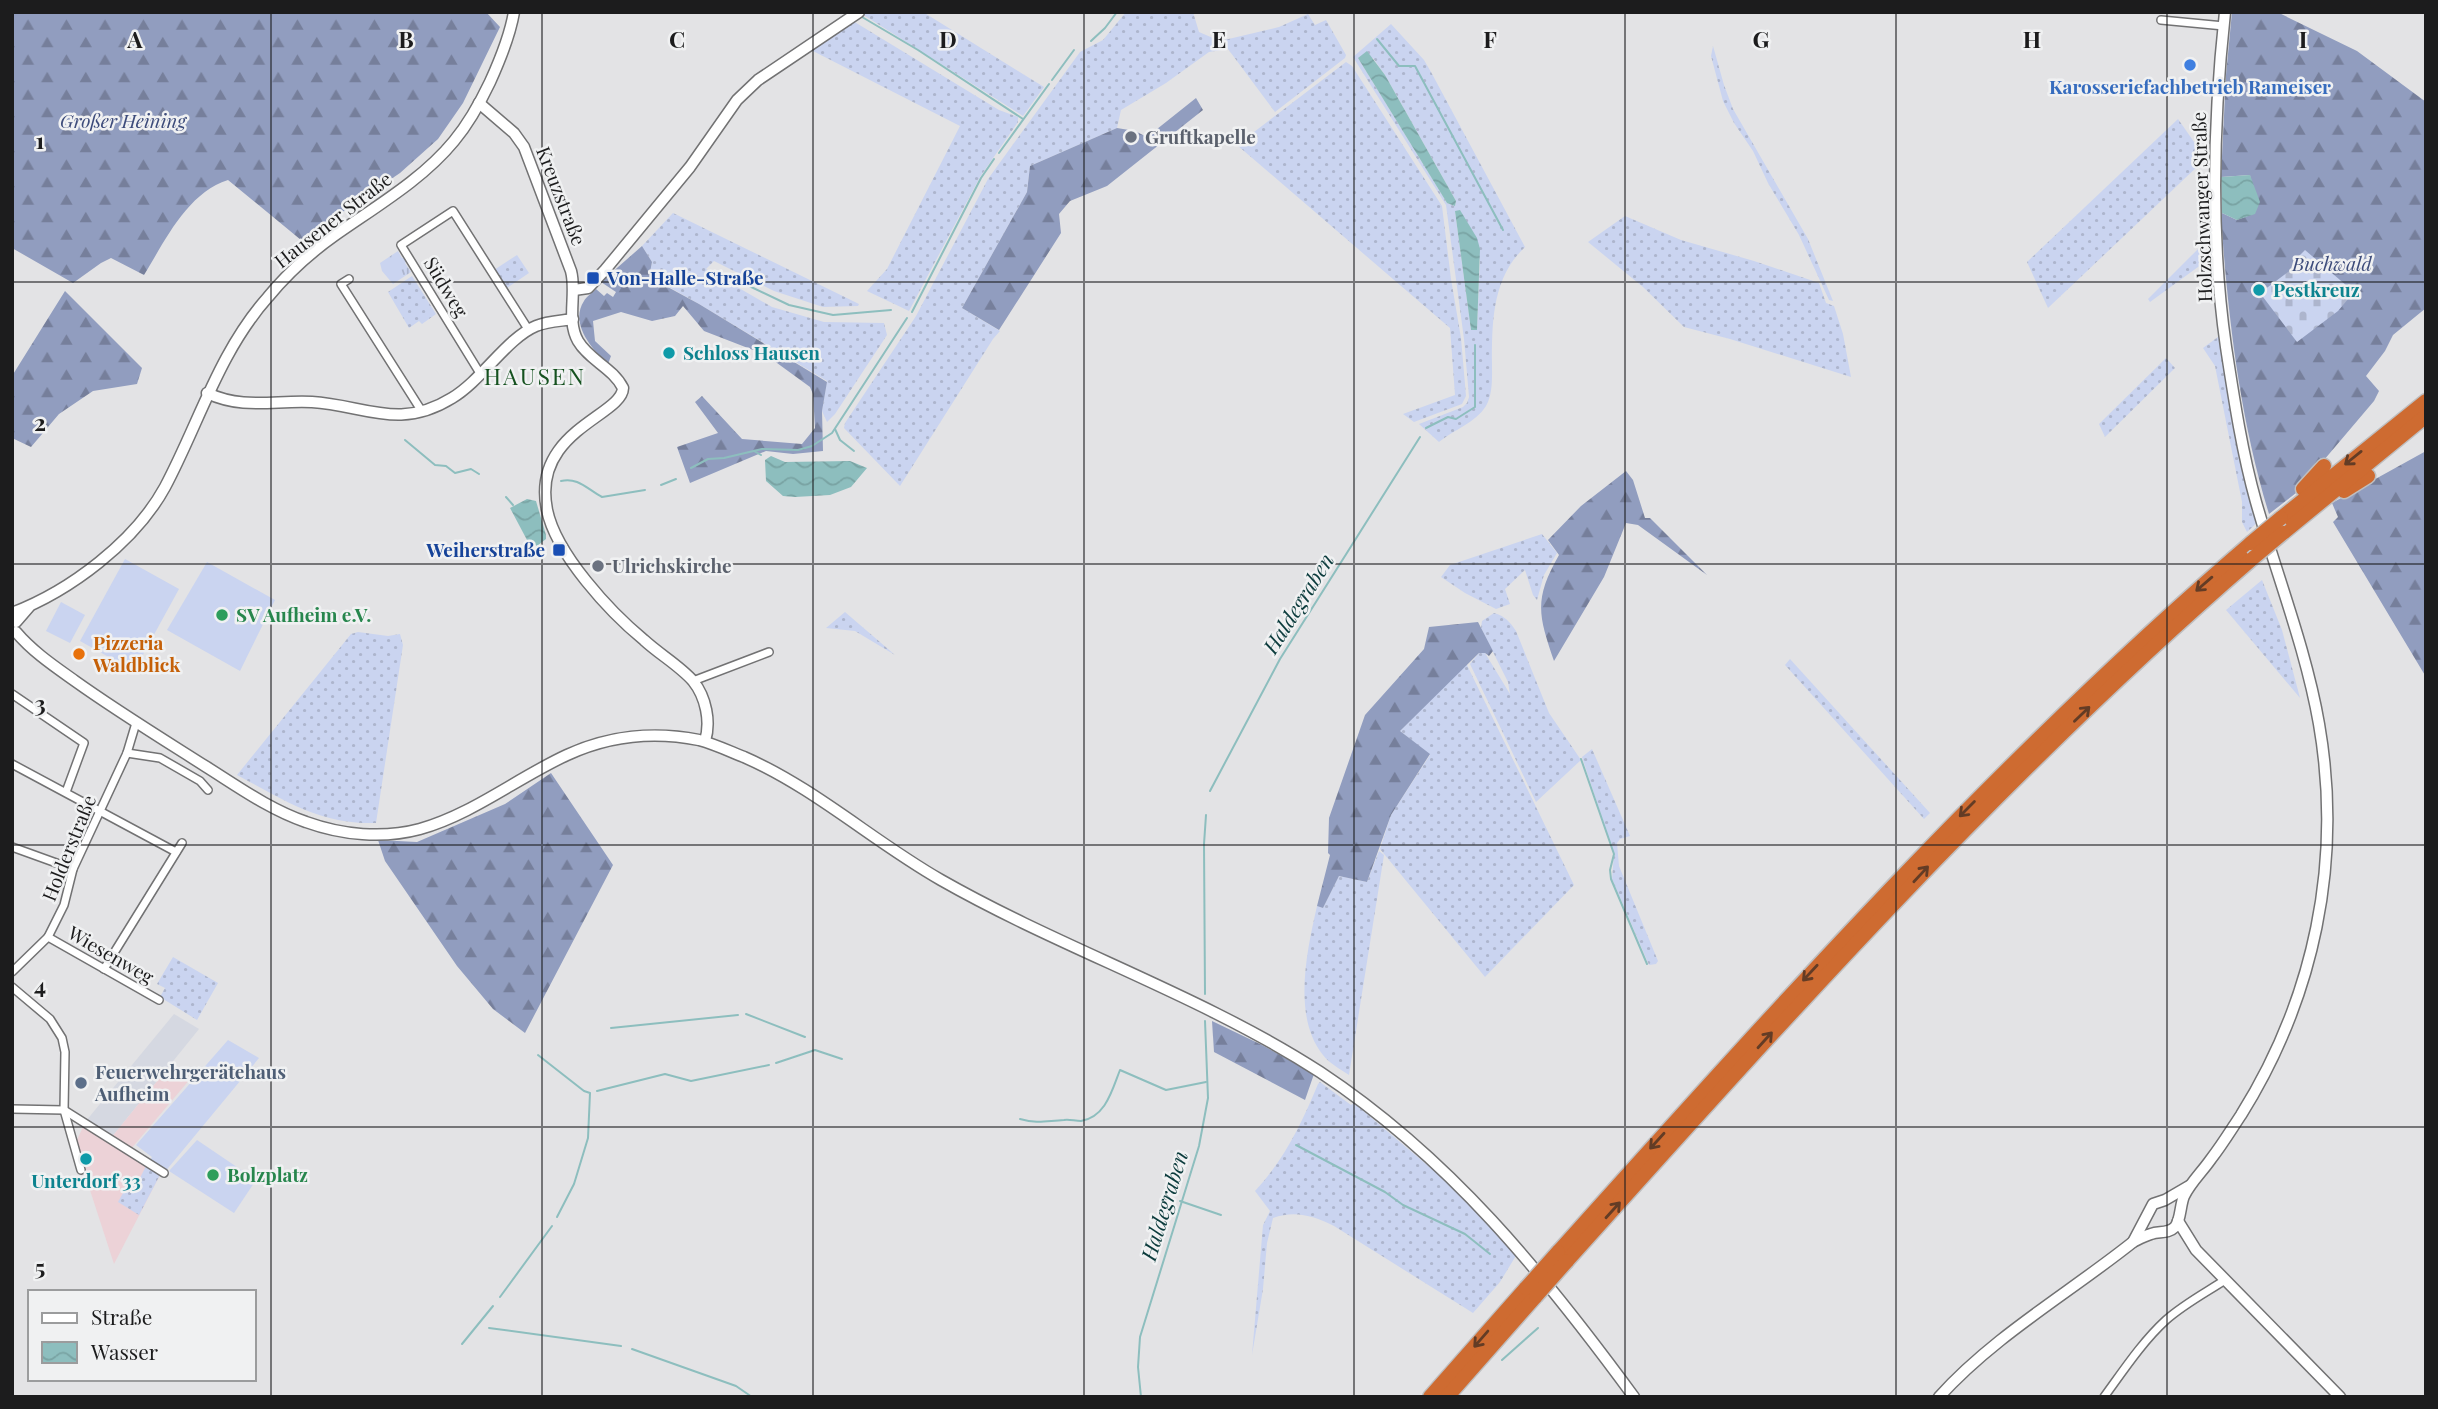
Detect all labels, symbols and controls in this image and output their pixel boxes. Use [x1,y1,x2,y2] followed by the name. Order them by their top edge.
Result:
[126,23,143,54] text: A
[398,23,414,54] text: B
[669,23,685,54] text: C
[939,23,957,54] text: D
[1212,23,1226,54] text: E
[1483,23,1497,54] text: F
[1753,23,1770,54] text: G
[2023,23,2041,54] text: H
[2299,23,2307,54] text: I
[2182,57,2198,73] marker: Karosseriefachbetrieb Rameiser
[2049,73,2331,99] place label: Karosseriefachbetrieb Rameiser
[60,107,187,133] park label: Großer Heining
[2185,111,2217,303] street label: Holzschwanger Straße
[1145,123,1256,149] place label: Gruftkapelle
[36,124,45,155] text: 1
[1123,129,1139,145] marker: Gruftkapelle
[531,142,593,249] street label: Kreuzstraße
[268,165,396,273] street label: Hausener Straße
[2291,250,2373,276] park label: Buchwald
[419,251,475,322] street label: Südweg
[606,264,764,290] place label: Von-Halle-Straße
[585,270,601,286] marker: Von-Halle-Straße
[2273,276,2360,302] place label: Pestkreuz
[2251,282,2267,298] marker: Pestkreuz
[683,339,820,365] place label: Schloss Hausen
[661,345,677,361] marker: Schloss Hausen
[484,360,586,391] district label: HAUSEN
[34,406,46,437] text: 2
[2344,451,2362,466] one-way arrow
[425,536,545,562] place label: Weiherstraße
[551,542,567,558] marker: Weiherstraße
[1255,548,1339,659] water label: Haldegraben
[612,552,732,578] place label: Ulrichskirche
[590,558,606,574] marker: Ulrichskirche
[2195,576,2213,592] one-way arrow
[236,601,371,627] place label: SV Aufheim e.V.
[214,607,230,623] marker: SV Aufheim e.V.
[92,629,181,677] place label: Pizzeria Waldblick
[71,646,87,662] marker: Pizzeria Waldblick
[34,687,46,718] text: 3
[2073,705,2090,722] one-way arrow
[35,791,101,905] street label: Holderstraße
[1959,800,1976,817] one-way arrow
[1912,866,1929,883] one-way arrow
[63,919,159,989] street label: Wiesenweg
[1802,964,1819,981] one-way arrow
[34,969,46,1000] text: 4
[1757,1031,1773,1049] one-way arrow
[94,1058,286,1106] place label: Feuerwehrgerätehaus Aufheim
[73,1075,89,1091] marker: Feuerwehrgerätehaus Aufheim
[1649,1132,1665,1150] one-way arrow
[1133,1147,1193,1265] water label: Haldegraben
[78,1151,94,1167] marker: Unterdorf 33
[227,1161,308,1187] place label: Bolzplatz
[31,1167,141,1193] place label: Unterdorf 33
[205,1167,221,1183] marker: Bolzplatz
[1605,1201,1621,1219] one-way arrow
[35,1251,45,1282] text: 5
[28,1290,256,1381] legend
[91,1302,152,1330] text: Straße
[1473,1330,1489,1348] one-way arrow
[90,1337,159,1365] text: Wasser

